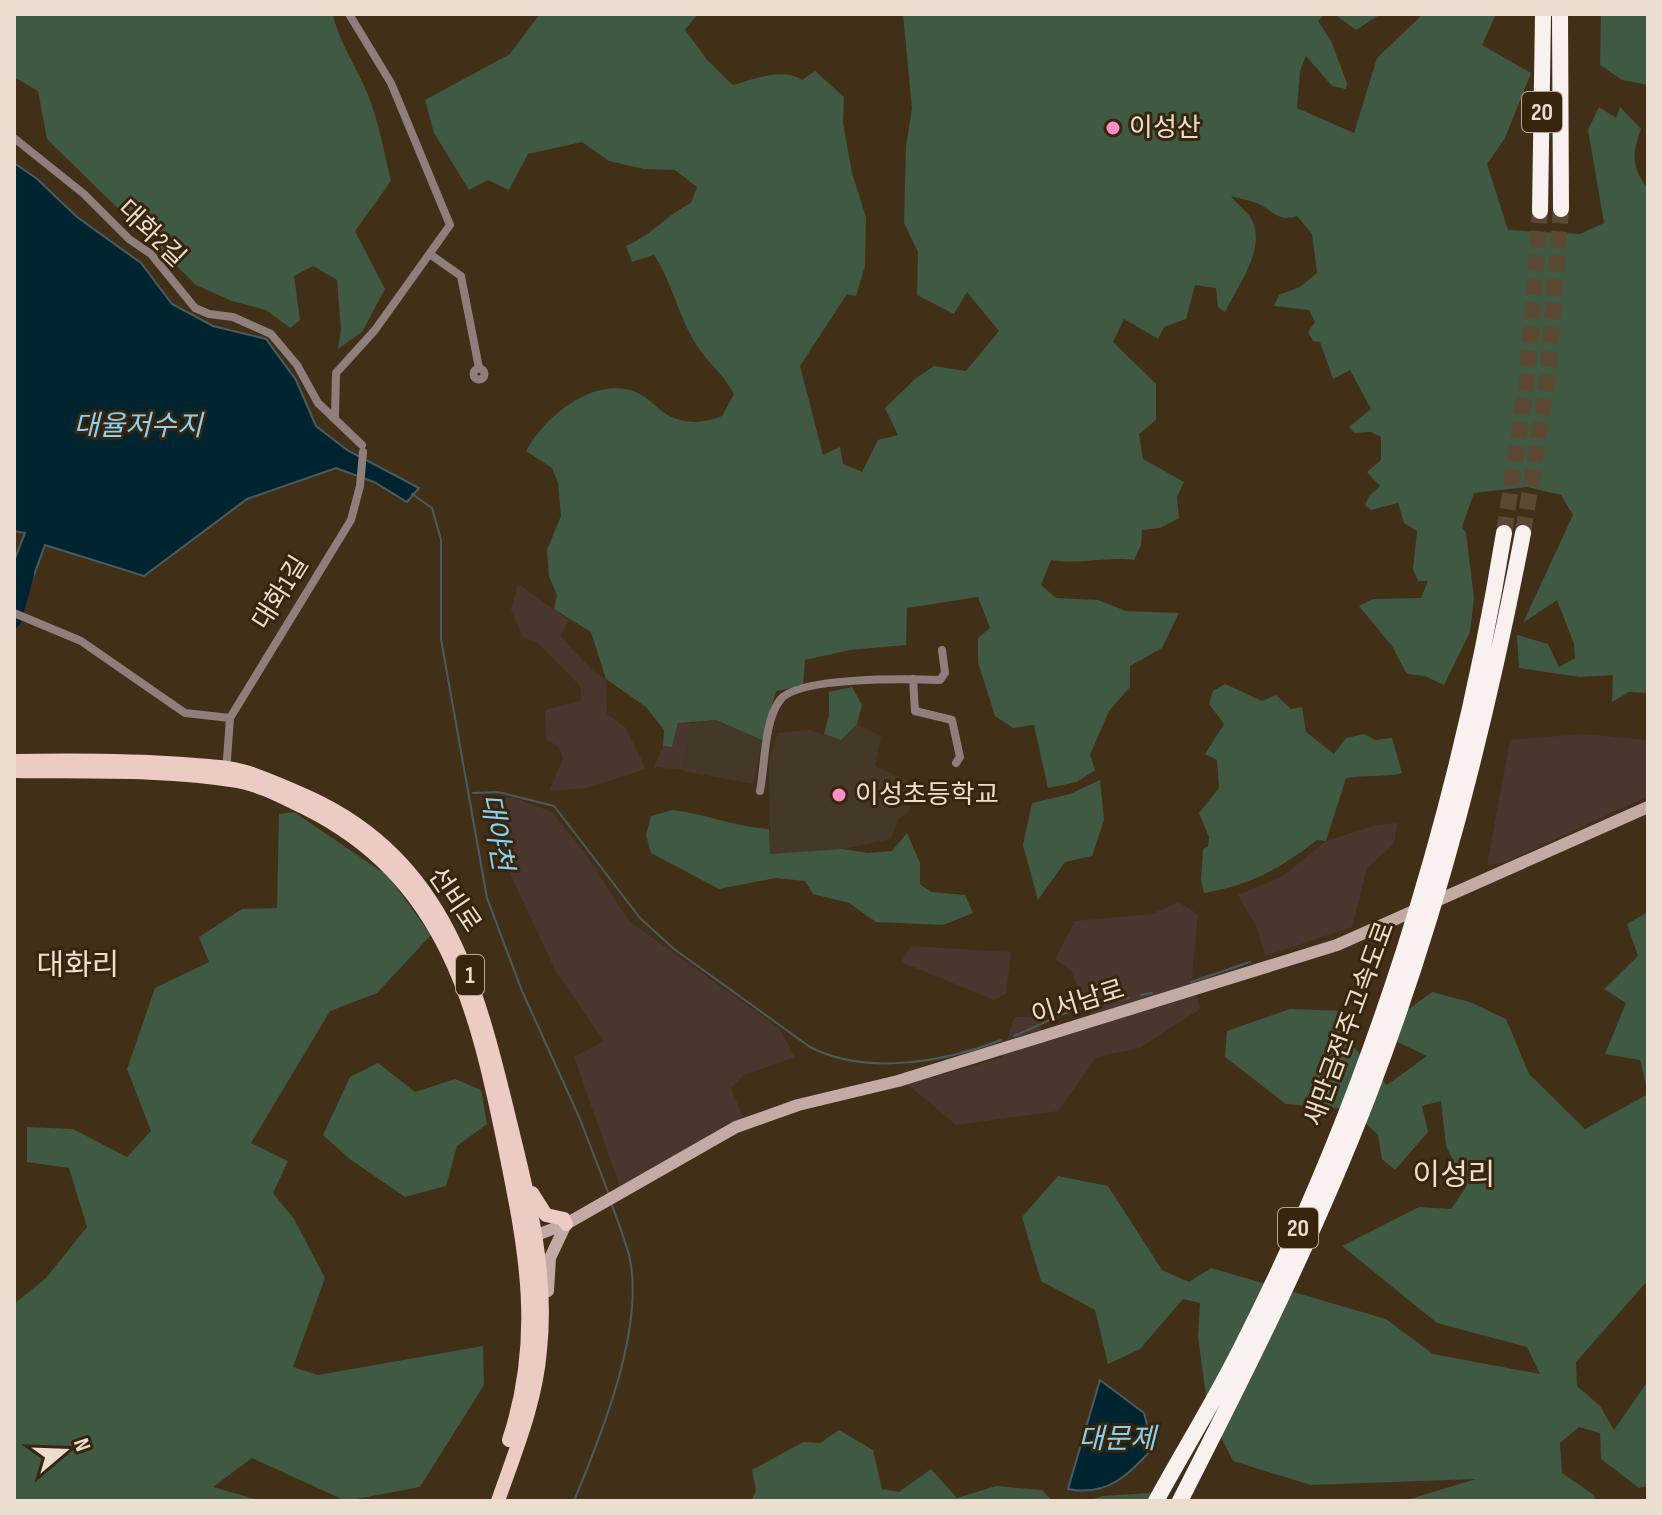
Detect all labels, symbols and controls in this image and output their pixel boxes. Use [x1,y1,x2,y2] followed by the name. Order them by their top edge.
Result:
[1522,92,1562,132] road number: 20
[1129,113,1201,144] place label: 이성산
[1104,119,1122,137] marker: 이성산
[111,194,191,274] street label: 대화2길
[74,410,205,443] water label: 대율저수지
[246,550,316,636] street label: 대화1길
[855,780,999,811] place label: 이성초등학교
[830,786,848,804] marker: 이성초등학교
[473,791,520,876] water label: 대야천
[421,862,487,938] street label: 선비로
[1299,918,1401,1130] street label: 새만금전주고속도로
[37,948,119,984] district label: 대화리
[456,955,484,995] road number: 1
[1028,974,1128,1032] street label: 이서남로
[1413,1158,1495,1194] district label: 이성리
[1278,1208,1318,1248] road number: 20
[24,1411,104,1491] north arrow
[1078,1423,1159,1456] water label: 대문제
[67,1435,96,1455] text: N

